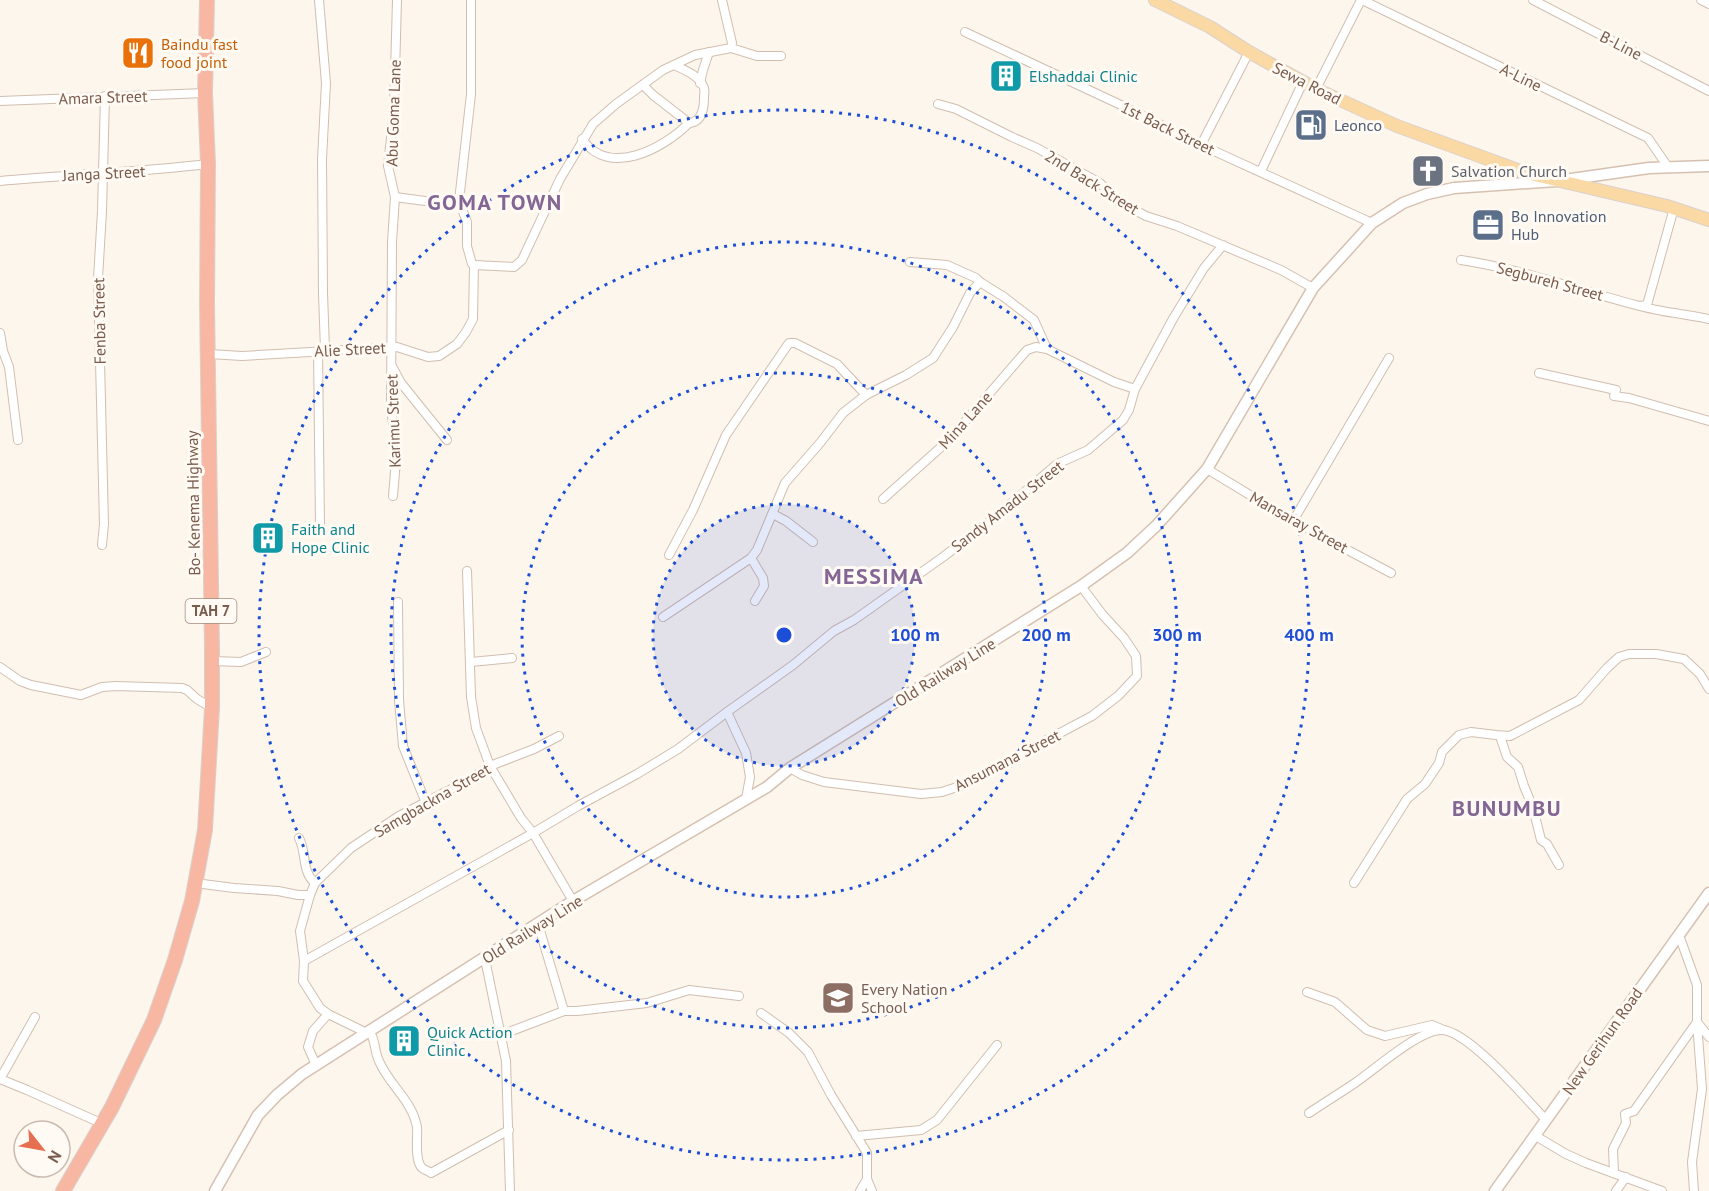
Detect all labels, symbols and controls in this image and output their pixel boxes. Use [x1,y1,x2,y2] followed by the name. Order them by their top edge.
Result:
[1597,26,1645,64] street label: B-Line
[161,34,239,72] place label: Baindu fast food joint
[120,35,156,71] restaurant icon: Baindu fast food joint
[1269,57,1345,109] street label: Sewa Road
[988,58,1024,94] building icon: Elshaddai Clinic
[1497,58,1545,96] street label: A-Line
[381,59,405,167] street label: Abu Goma Lane
[1029,66,1138,86] place label: Elshaddai Clinic
[58,85,148,109] street label: Amara Street
[1118,97,1219,160] street label: 1st Back Street
[1293,107,1329,143] fuel station icon: Leonco
[1334,115,1382,135] place label: Leonco
[1041,145,1143,219] street label: 2nd Back Street
[1410,153,1446,189] church icon: Salvation Church
[61,161,147,185] street label: Janga Street
[1451,161,1567,181] place label: Salvation Church
[427,188,563,216] district label: GOMA TOWN
[1511,206,1606,244] place label: Bo Innovation Hub
[1470,207,1506,243] office icon: Bo Innovation Hub
[1494,257,1606,305] street label: Segbureh Street
[88,277,110,365] street label: Fenba Street
[314,337,387,361] street label: Alie Street
[381,373,405,468] street label: Karimu Street
[934,387,996,453] street label: Mina Lane
[182,430,204,576] street label: Bo- Kenema Highway
[947,456,1068,556] street label: Sandy Amadu Street
[1246,487,1352,558] street label: Mansaray Street
[291,519,370,557] place label: Faith and Hope Clinic
[250,520,286,556] building icon: Faith and Hope Clinic
[824,562,924,590] district label: MESSIMA
[186,599,236,623] road number: TAH 7
[890,623,940,646] text: 100 m
[1021,623,1071,646] text: 200 m
[1152,623,1202,646] text: 300 m
[1284,623,1334,646] text: 400 m
[774,625,794,645] centre of rings
[891,633,999,711] street label: Old Railway Line
[951,724,1064,795] street label: Ansumana Street
[370,758,494,841] street label: Samgbackna Street
[1452,794,1562,822] district label: BUNUMBU
[478,890,586,968] street label: Old Railway Line
[861,979,948,1017] place label: Every Nation School
[820,980,856,1016] school or university icon: Every Nation School
[1558,984,1646,1098] street label: New Gerihun Road
[427,1022,512,1060] place label: Quick Action Clinic
[386,1023,422,1059] building icon: Quick Action Clinic
[12,1119,72,1179] north arrow
[44,1147,66,1166] text: N

